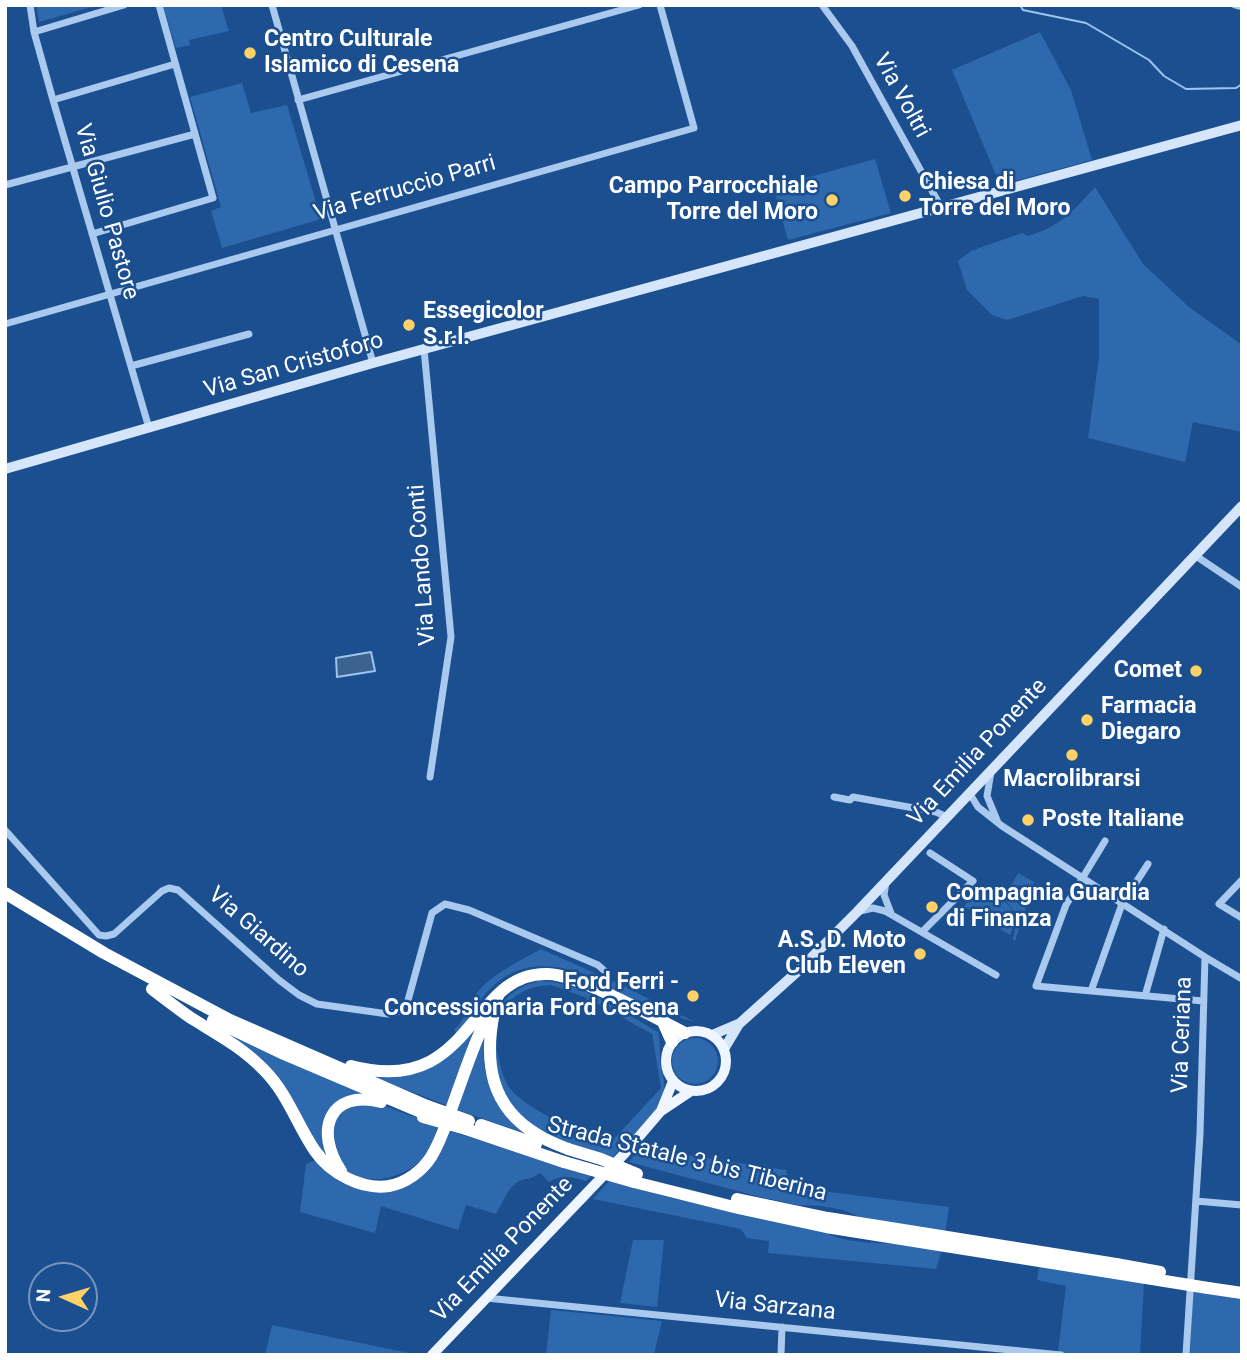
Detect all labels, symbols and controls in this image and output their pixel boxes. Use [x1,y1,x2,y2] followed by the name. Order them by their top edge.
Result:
[264,26,459,80] place label: Centro Culturale Islamico di Cesena
[242,45,258,61] marker: Centro Culturale Islamico di Cesena
[867,49,935,143] street label: Via Voltri
[68,121,144,303] street label: Via Giulio Pastore
[311,150,499,228] street label: Via Ferruccio Parri
[919,169,1070,223] place label: Chiesa di Torre del Moro
[609,173,818,227] place label: Campo Parrocchiale Torre del Moro
[897,188,913,204] marker: Chiesa di Torre del Moro
[824,192,840,208] marker: Campo Parrocchiale Torre del Moro
[423,298,544,352] place label: Essegicolor S.r.l.
[401,317,417,333] marker: Essegicolor S.r.l.
[201,327,387,405] street label: Via San Cristoforo
[404,483,442,647] street label: Via Lando Conti
[1114,657,1182,685] place label: Comet
[1188,663,1204,679] marker: Comet
[903,674,1053,832] street label: Via Emilia Ponente
[1101,693,1197,747] place label: Farmacia Diegaro
[1079,712,1095,728] marker: Farmacia Diegaro
[1064,747,1080,763] marker: Macrolibrarsi
[1003,766,1141,794] place label: Macrolibrarsi
[1042,806,1184,834] place label: Poste Italiane
[1020,812,1036,828] marker: Poste Italiane
[946,880,1150,934] place label: Compagnia Guardia di Finanza
[202,882,314,984] street label: Via Giardino
[924,899,940,915] marker: Compagnia Guardia di Finanza
[778,927,906,981] place label: A.S. D. Moto Club Eleven
[912,946,928,962] marker: A.S. D. Moto Club Eleven
[384,969,679,1023] place label: Ford Ferri - Concessionaria Ford Cesena
[1167,976,1199,1094] street label: Via Ceriana
[685,988,701,1004] marker: Ford Ferri - Concessionaria Ford Cesena
[544,1112,830,1208] street label: Strada Statale 3 bis Tiberina
[427,1172,579,1328] street label: Via Emilia Ponente
[28,1262,98,1332] north arrow
[713,1287,837,1327] street label: Via Sarzana
[32,1288,55,1303] text: N

